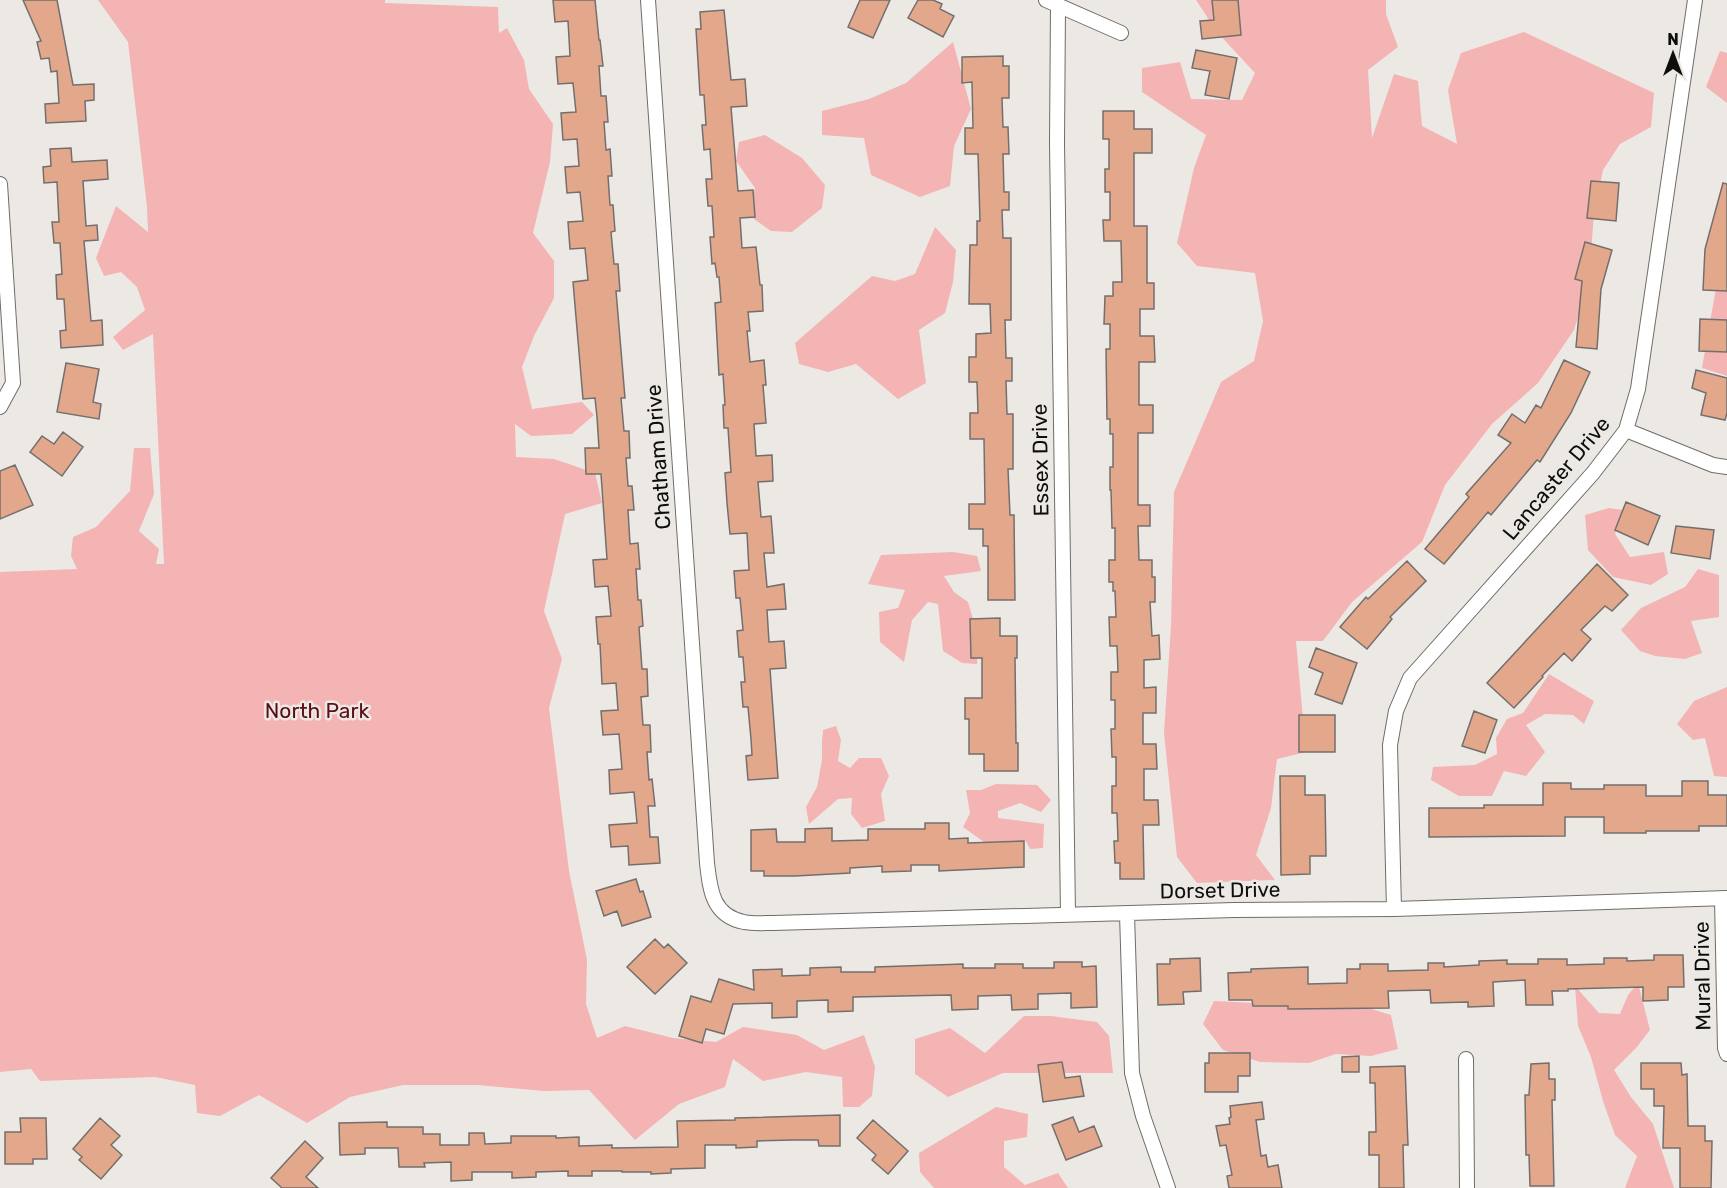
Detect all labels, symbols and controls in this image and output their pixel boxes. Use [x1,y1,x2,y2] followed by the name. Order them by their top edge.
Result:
[1643,24,1703,84] north arrow
[1667,30,1679,49] text: N
[640,384,676,530] street label: Chatham Drive
[1027,403,1053,517] street label: Essex Drive
[1497,411,1615,545] street label: Lancaster Drive
[265,698,369,723] park label: North Park
[1159,876,1281,904] street label: Dorset Drive
[1689,921,1715,1031] street label: Mural Drive

